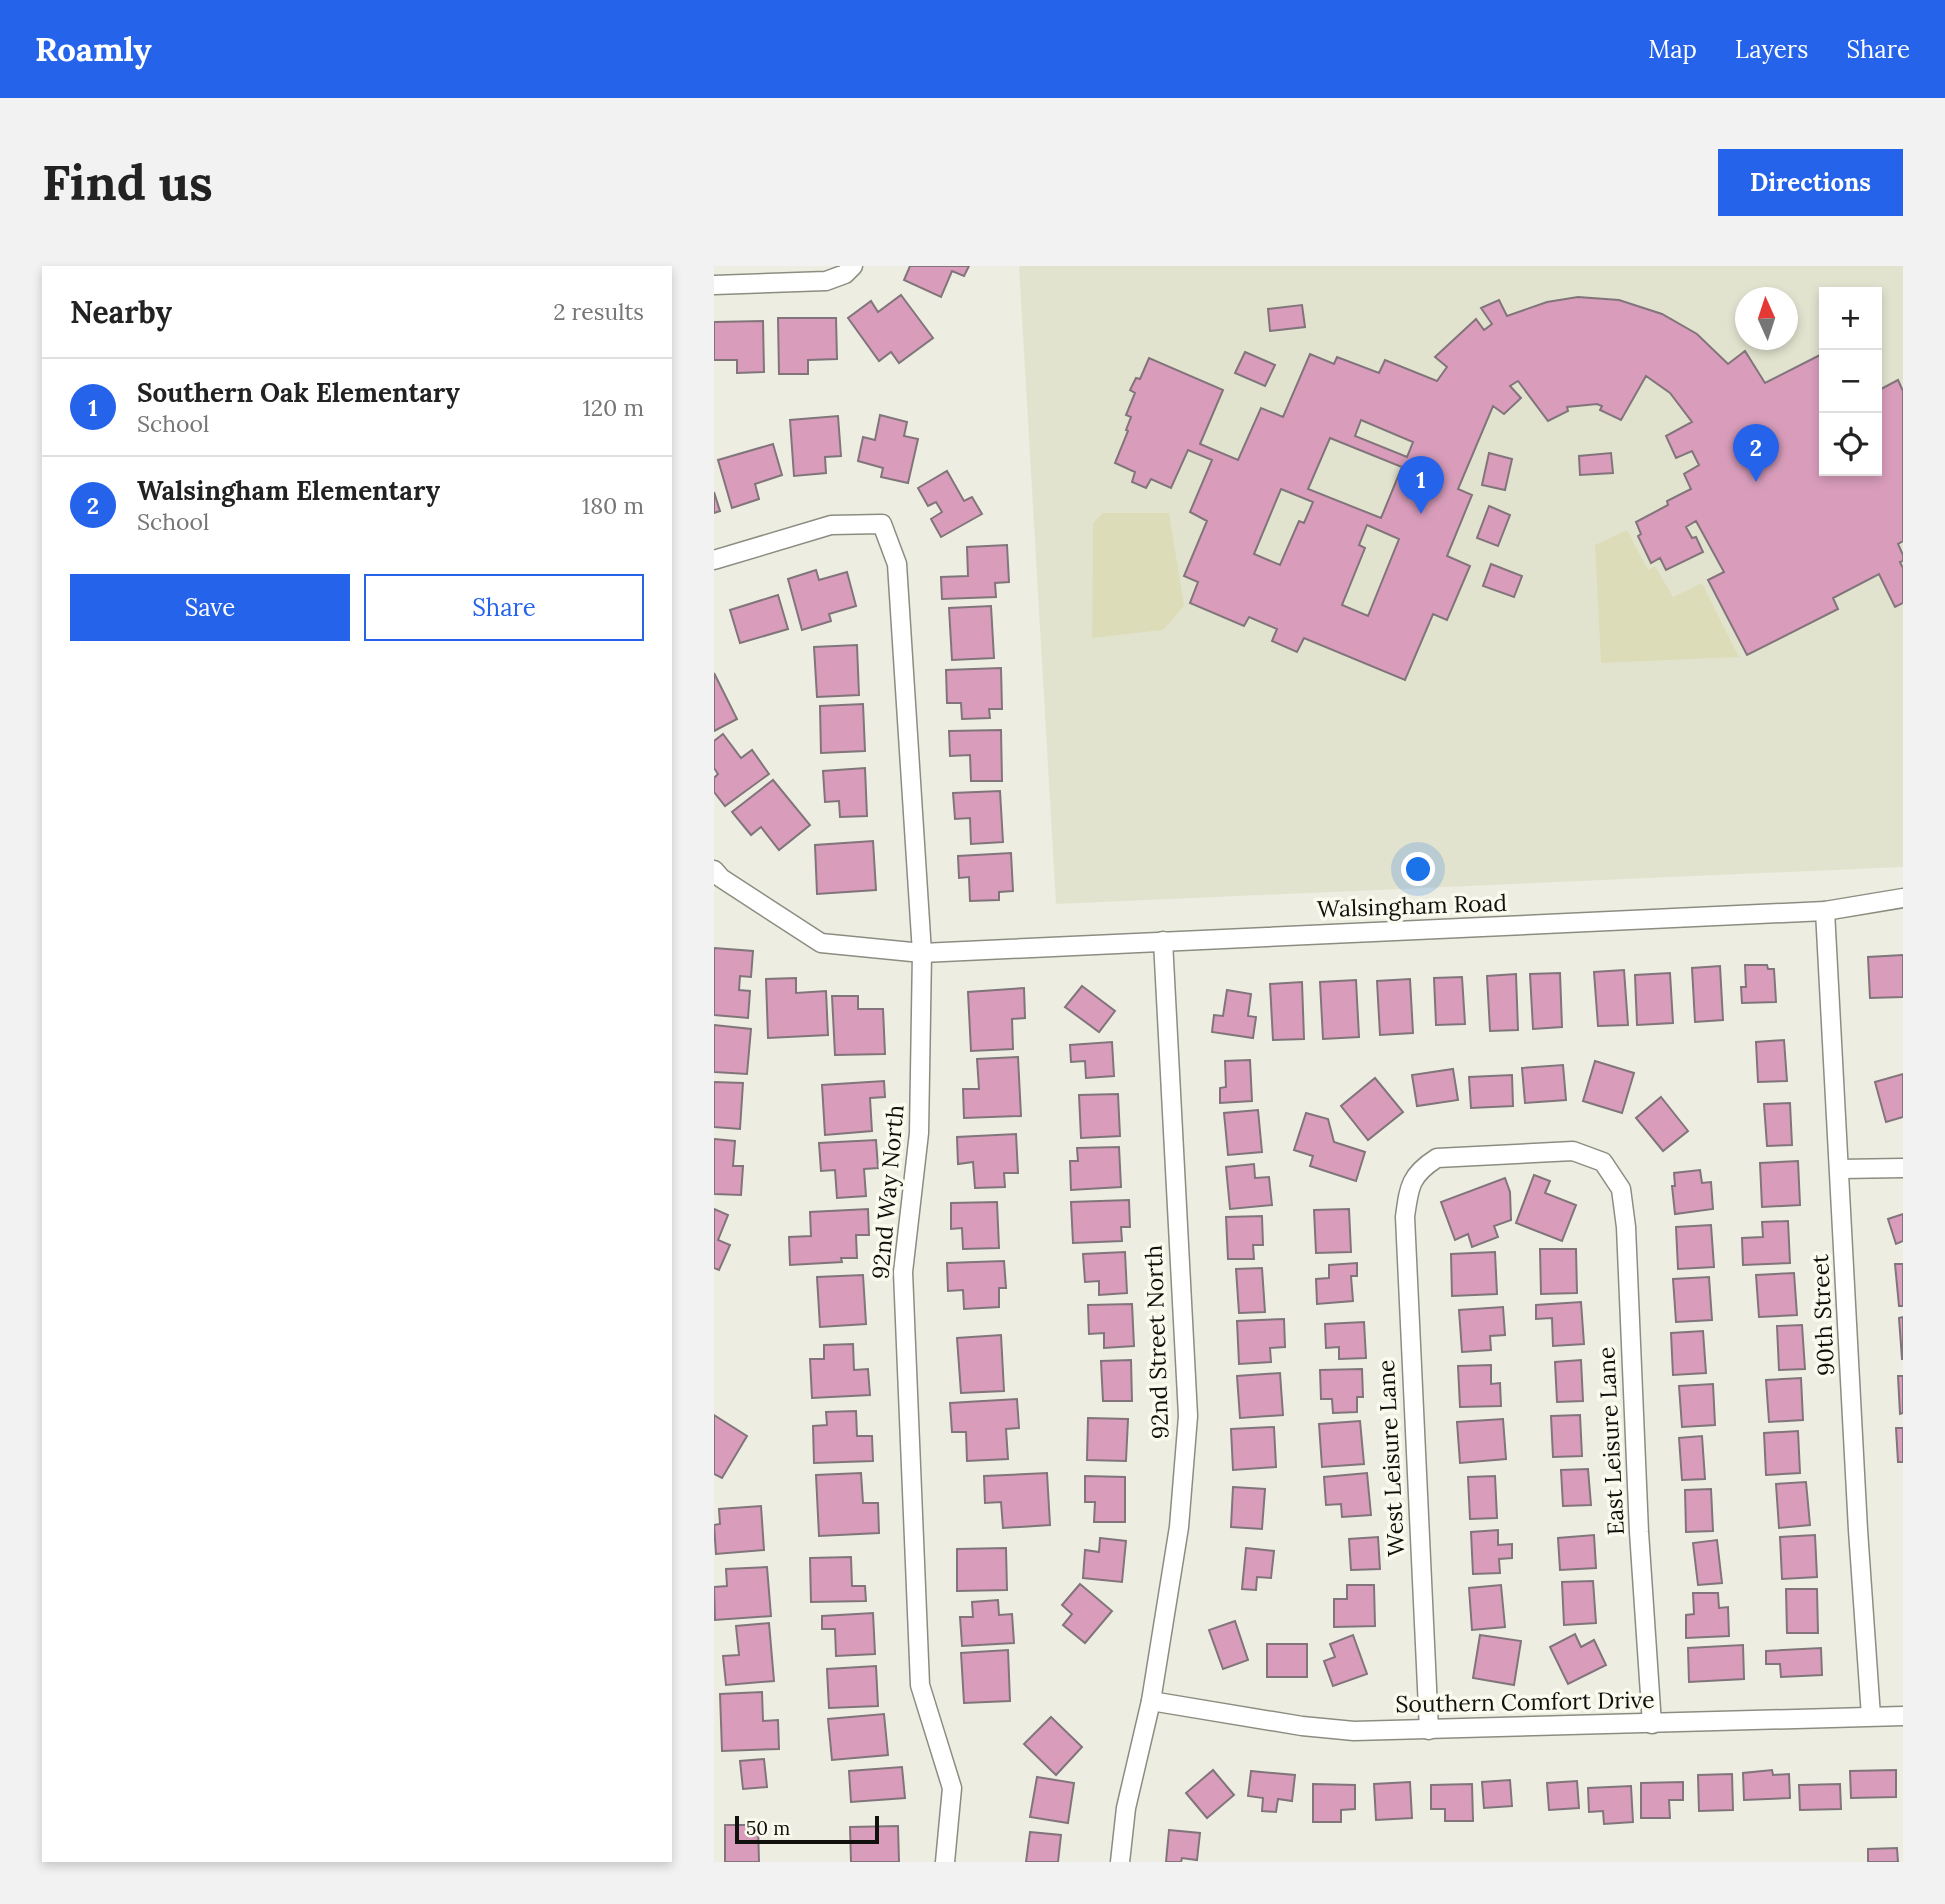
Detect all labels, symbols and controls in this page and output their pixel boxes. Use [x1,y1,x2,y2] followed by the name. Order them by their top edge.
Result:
[35,28,152,70] text: Roamly
[1648,34,1697,65] text: Map
[1735,34,1808,65] text: Layers
[1846,34,1910,65] text: Share
[1718,149,1903,216] button: Directions
[42,151,213,213] text: Find us
[1735,287,1798,350] north arrow
[1819,287,1882,476] map controls
[1819,287,1882,350] button: +
[70,293,172,331] text: Nearby
[553,297,644,326] text: 2 results
[1819,350,1882,413] button: −
[137,376,460,409] text: Southern Oak Elementary
[88,393,98,422] text: 1
[582,393,644,422] text: 120 m
[137,409,209,438] text: School
[1819,413,1882,476] button: locate
[1733,424,1779,482] pin: 2
[1398,456,1444,514] pin: 1
[137,474,440,507] text: Walsingham Elementary
[87,491,99,520] text: 2
[582,491,644,520] text: 180 m
[137,507,209,536] text: School
[70,574,350,641] button: Save
[364,574,644,641] button: Share
[1401,852,1435,886] your location
[1316,888,1508,923] street label: Walsingham Road
[865,1103,910,1280] street label: 92nd Way North
[1139,1244,1174,1440] street label: 92nd Street North
[1805,1254,1840,1376] street label: 90th Street
[1591,1346,1630,1536] street label: East Leisure Lane
[1371,1359,1410,1557] street label: West Leisure Lane
[1395,1685,1655,1718] street label: Southern Comfort Drive
[735,1813,878,1845] scale bar
[746,1816,790,1840] text: 50 m

